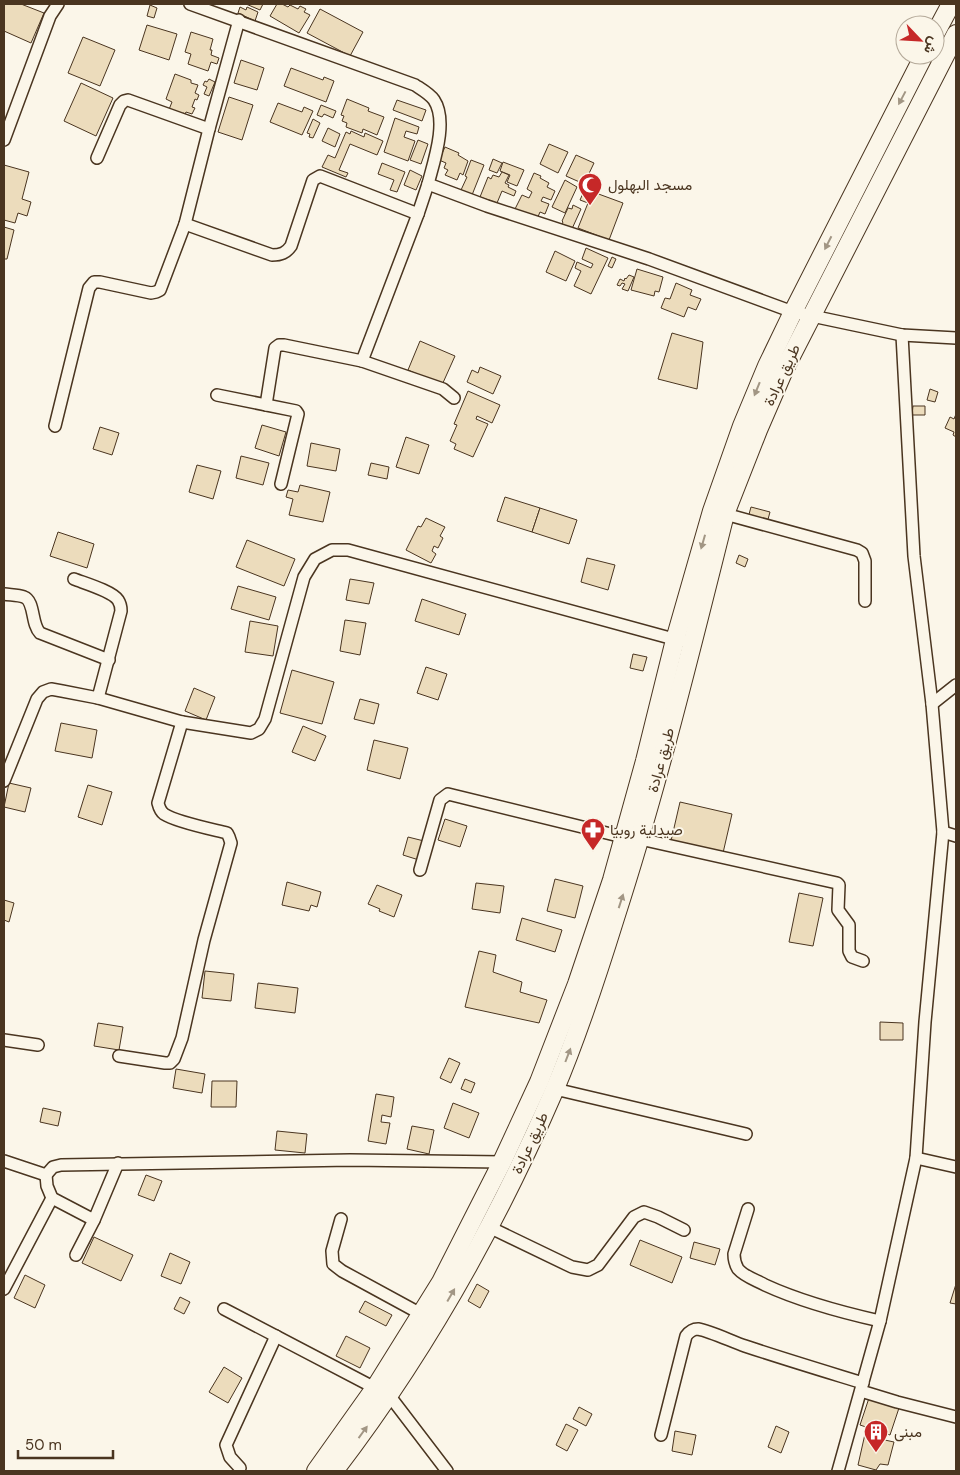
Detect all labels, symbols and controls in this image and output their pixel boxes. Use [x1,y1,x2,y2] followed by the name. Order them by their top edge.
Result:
[895,15,945,65] north arrow
[920,34,943,57] text: ش
[898,91,906,105] one-way arrow
[577,172,603,206] mosque icon: مسجد البهلول
[608,175,692,195] place label: مسجد البهلول
[824,236,832,250] one-way arrow
[759,341,805,409] street label: طريق عرادة
[753,382,761,396] one-way arrow
[698,535,706,550] one-way arrow
[643,725,679,794] street label: طريق عرادة
[580,817,606,851] pharmacy icon: صيدلية روبيا
[610,820,683,840] place label: صيدلية روبيا
[617,894,625,909] one-way arrow
[564,1047,572,1062] one-way arrow
[507,1109,553,1177] street label: طريق عرادة
[447,1289,456,1302] one-way arrow
[863,1419,889,1453] building icon: مبنى
[894,1422,922,1442] place label: مبنى
[358,1425,368,1439] one-way arrow
[18,1428,112,1460] scale bar
[25,1435,62,1455] text: 50 m

